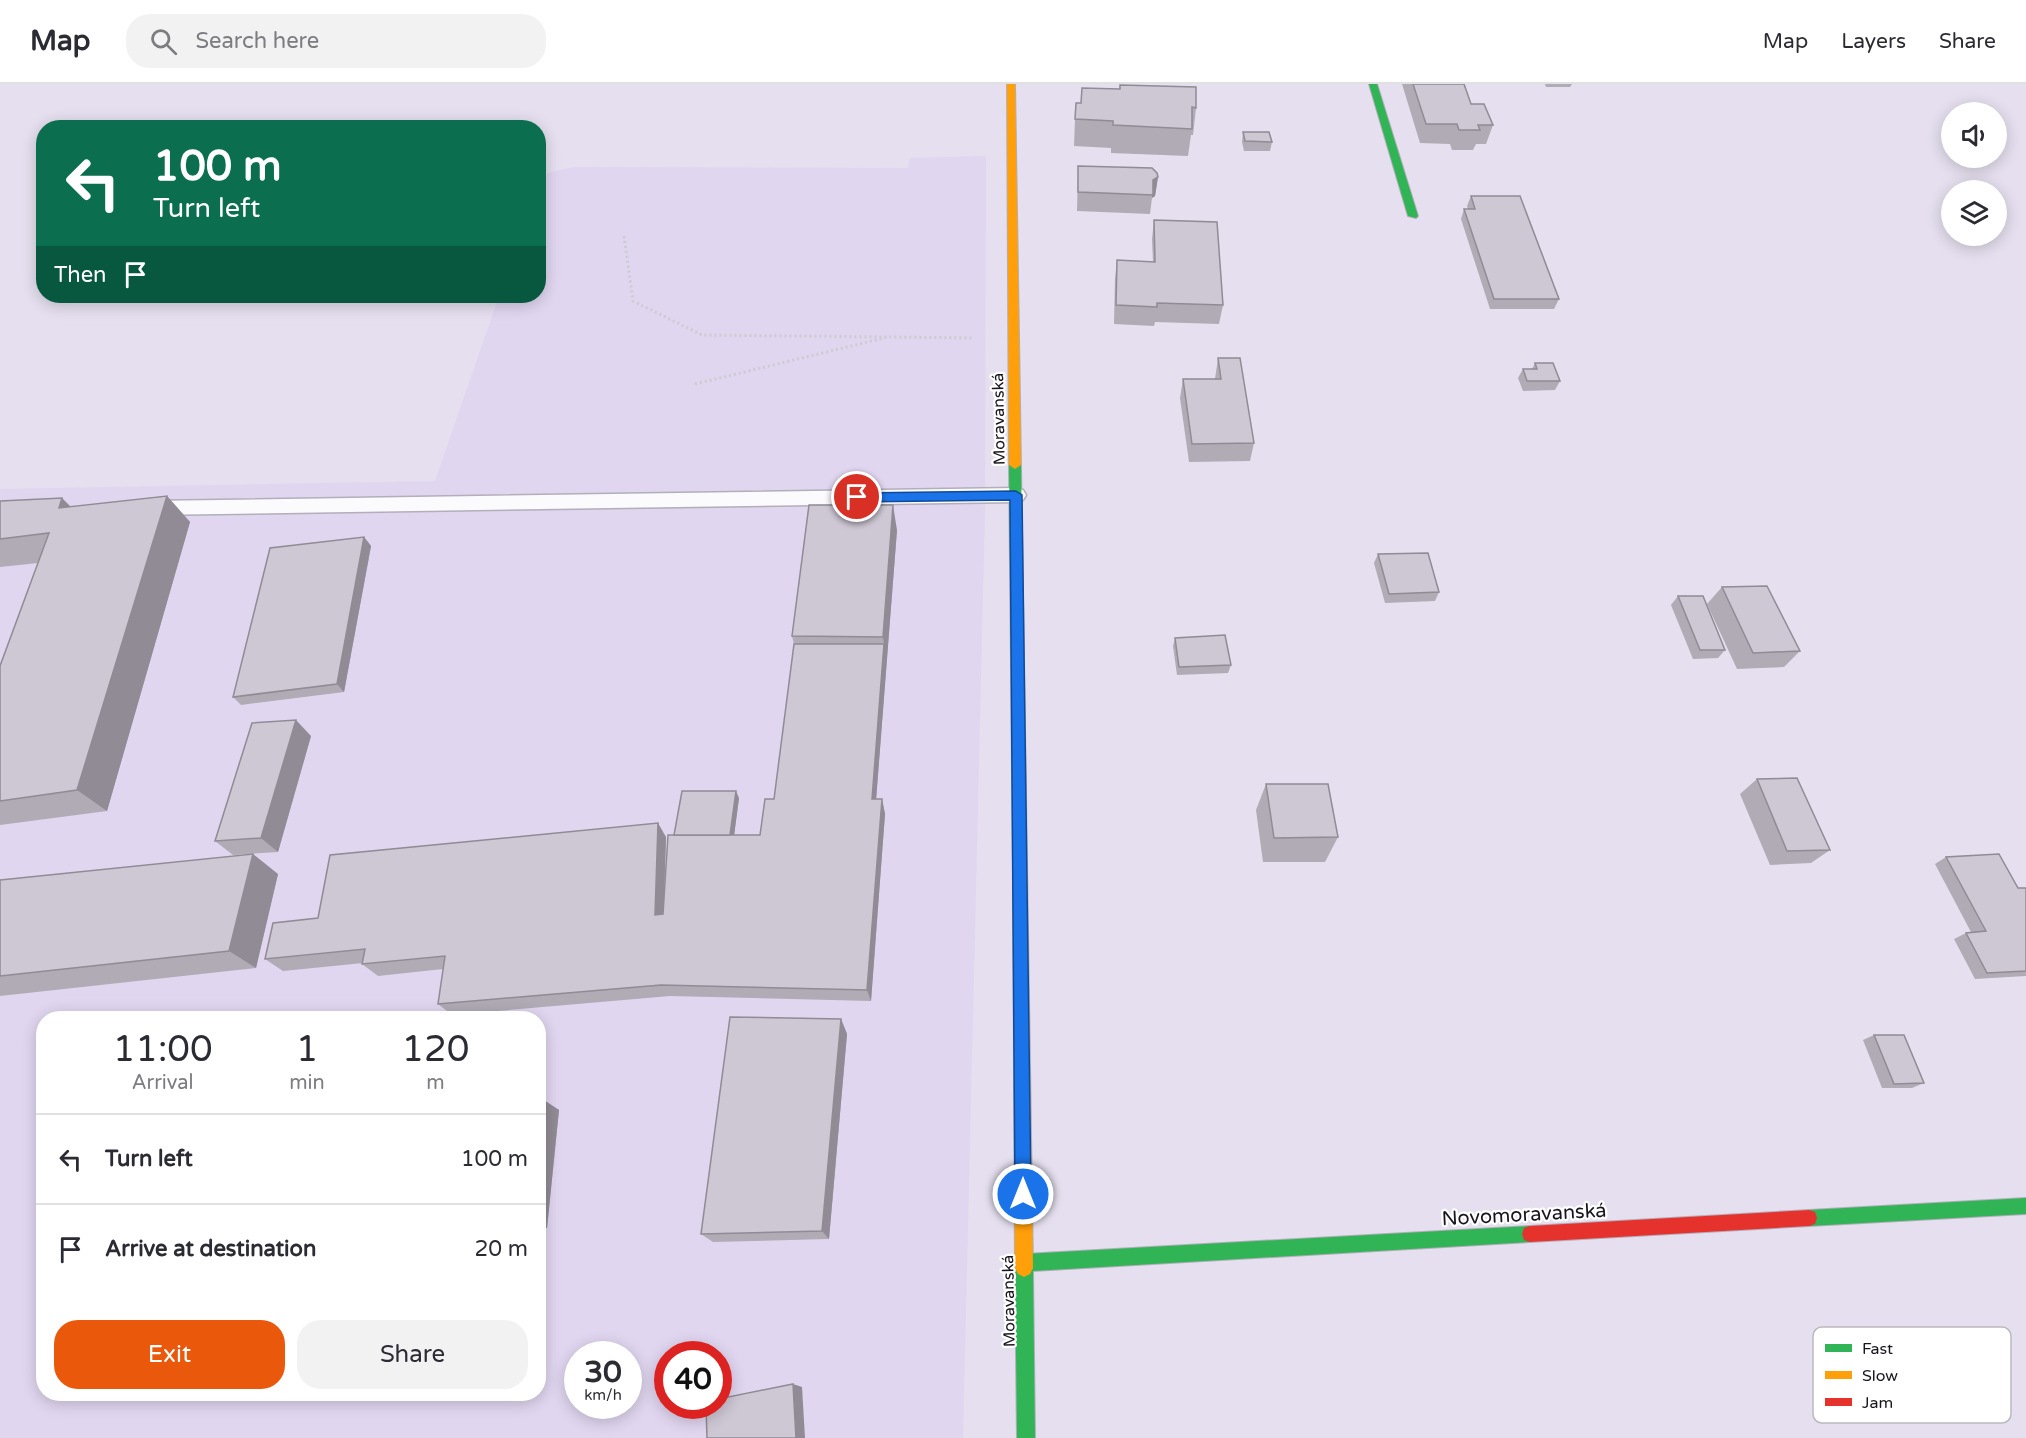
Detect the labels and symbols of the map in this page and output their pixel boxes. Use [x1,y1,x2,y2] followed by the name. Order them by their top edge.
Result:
[988,373,1010,465] street label: Moravanská
[831,471,882,522] pin
[991,1162,1055,1226] position arrow
[1441,1199,1607,1231] street label: Novomoravanská
[998,1255,1020,1347] street label: Moravanská
[1813,1327,2011,1423] legend
[1862,1339,1893,1359] text: Fast
[654,1341,732,1419] speed limit sign: 40
[1862,1366,1898,1386] text: Slow
[1862,1393,1893,1413] text: Jam

